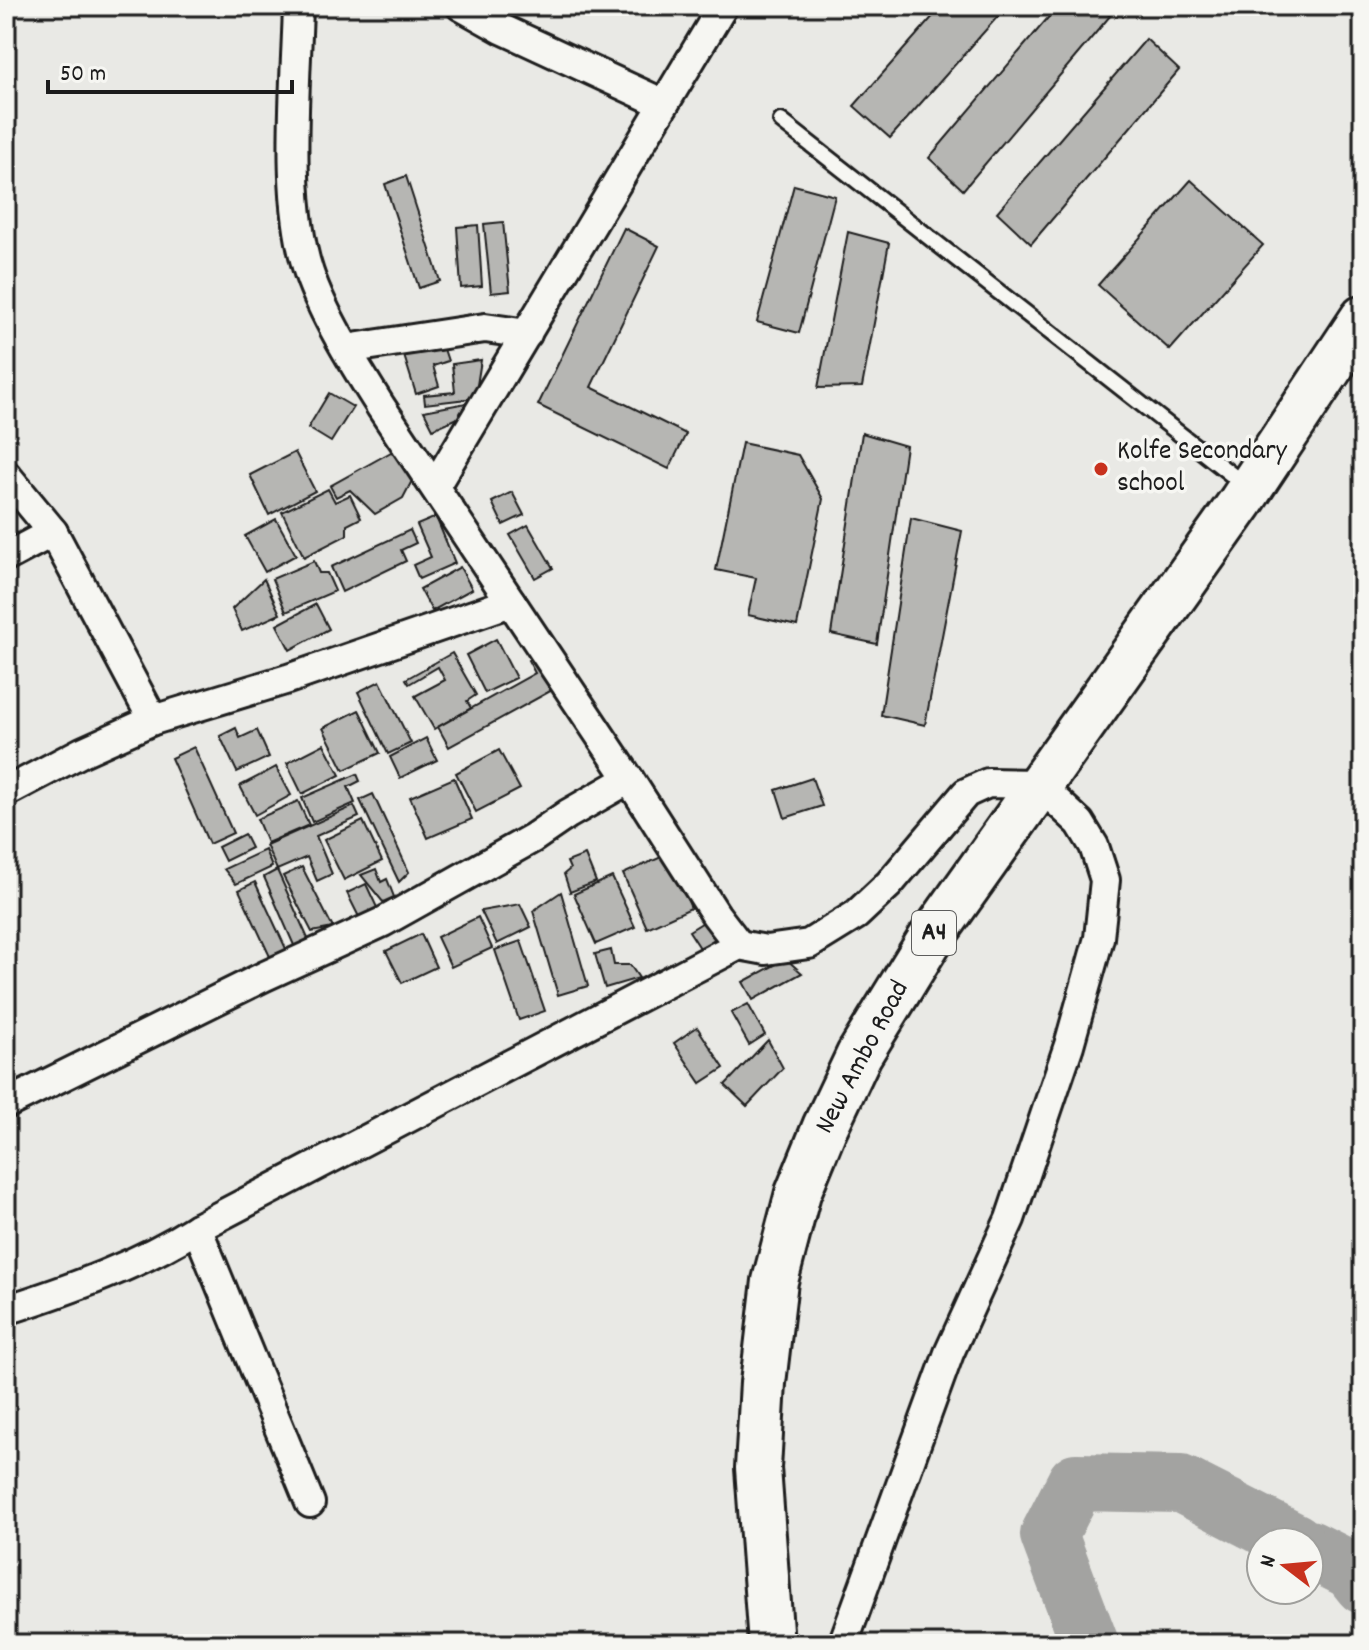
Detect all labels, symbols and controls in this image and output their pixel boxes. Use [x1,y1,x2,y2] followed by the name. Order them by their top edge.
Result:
[48,44,292,94] scale bar
[60,58,106,92] text: 50 m
[1117,433,1288,505] place label: Kolfe Secondary school
[1092,460,1110,478] marker: Kolfe Secondary school
[912,911,956,955] road number: A4
[807,974,921,1142] street label: New Ambo Road
[1245,1526,1325,1606] north arrow
[1253,1552,1286,1571] text: N

